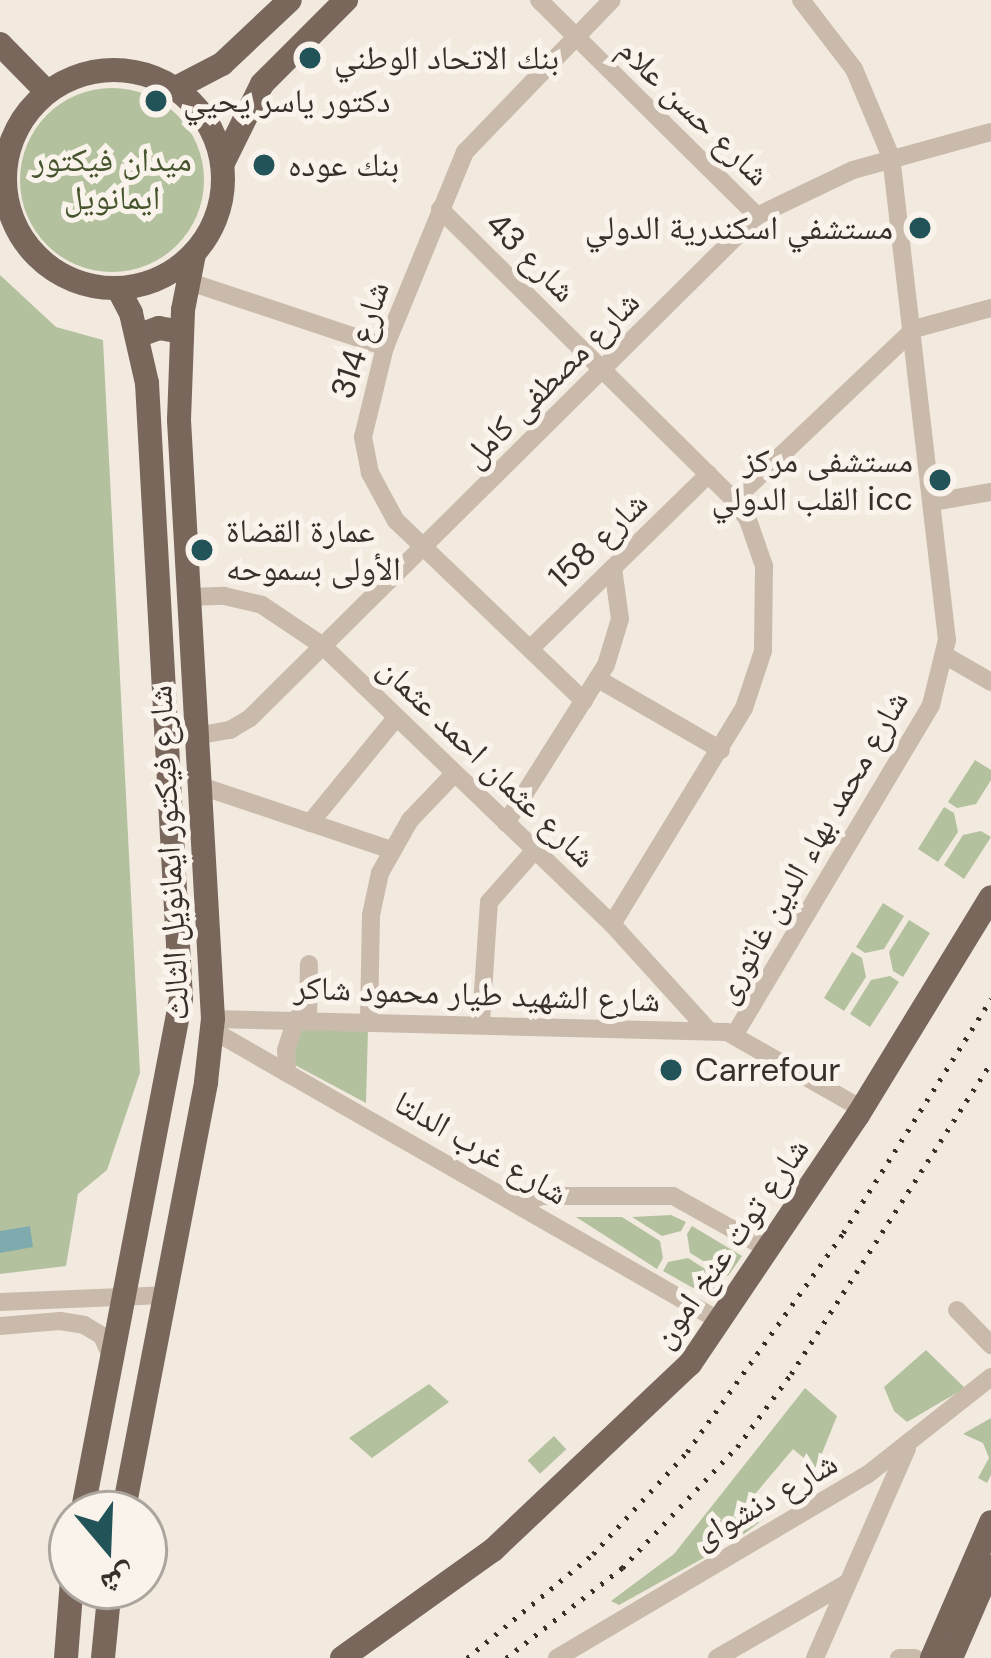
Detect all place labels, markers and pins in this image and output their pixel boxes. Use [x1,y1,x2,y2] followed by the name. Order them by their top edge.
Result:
[334,38,559,78] place label: بنك الاتحاد الوطني
[297,45,323,71] marker: بنك الاتحاد الوطني
[183,81,391,121] place label: دكتور ياسر يحيي
[140,85,172,117] marker: دكتور ياسر يحيي
[288,145,399,185] place label: بنك عوده
[251,152,277,178] marker: بنك عوده
[585,208,893,248] place label: مستشفي اسكندرية الدولي
[904,212,936,244] marker: مستشفي اسكندرية الدولي
[712,441,913,519] place label: مستشفى مركز القلب الدولي icc
[924,464,956,496] marker: مستشفى مركز القلب الدولي icc
[226,511,401,589] place label: عمارة القضاة الأولى بسموحه
[189,537,215,563] marker: عمارة القضاة الأولى بسموحه
[695,1050,840,1090] place label: Carrefour
[658,1057,684,1083] marker: Carrefour

